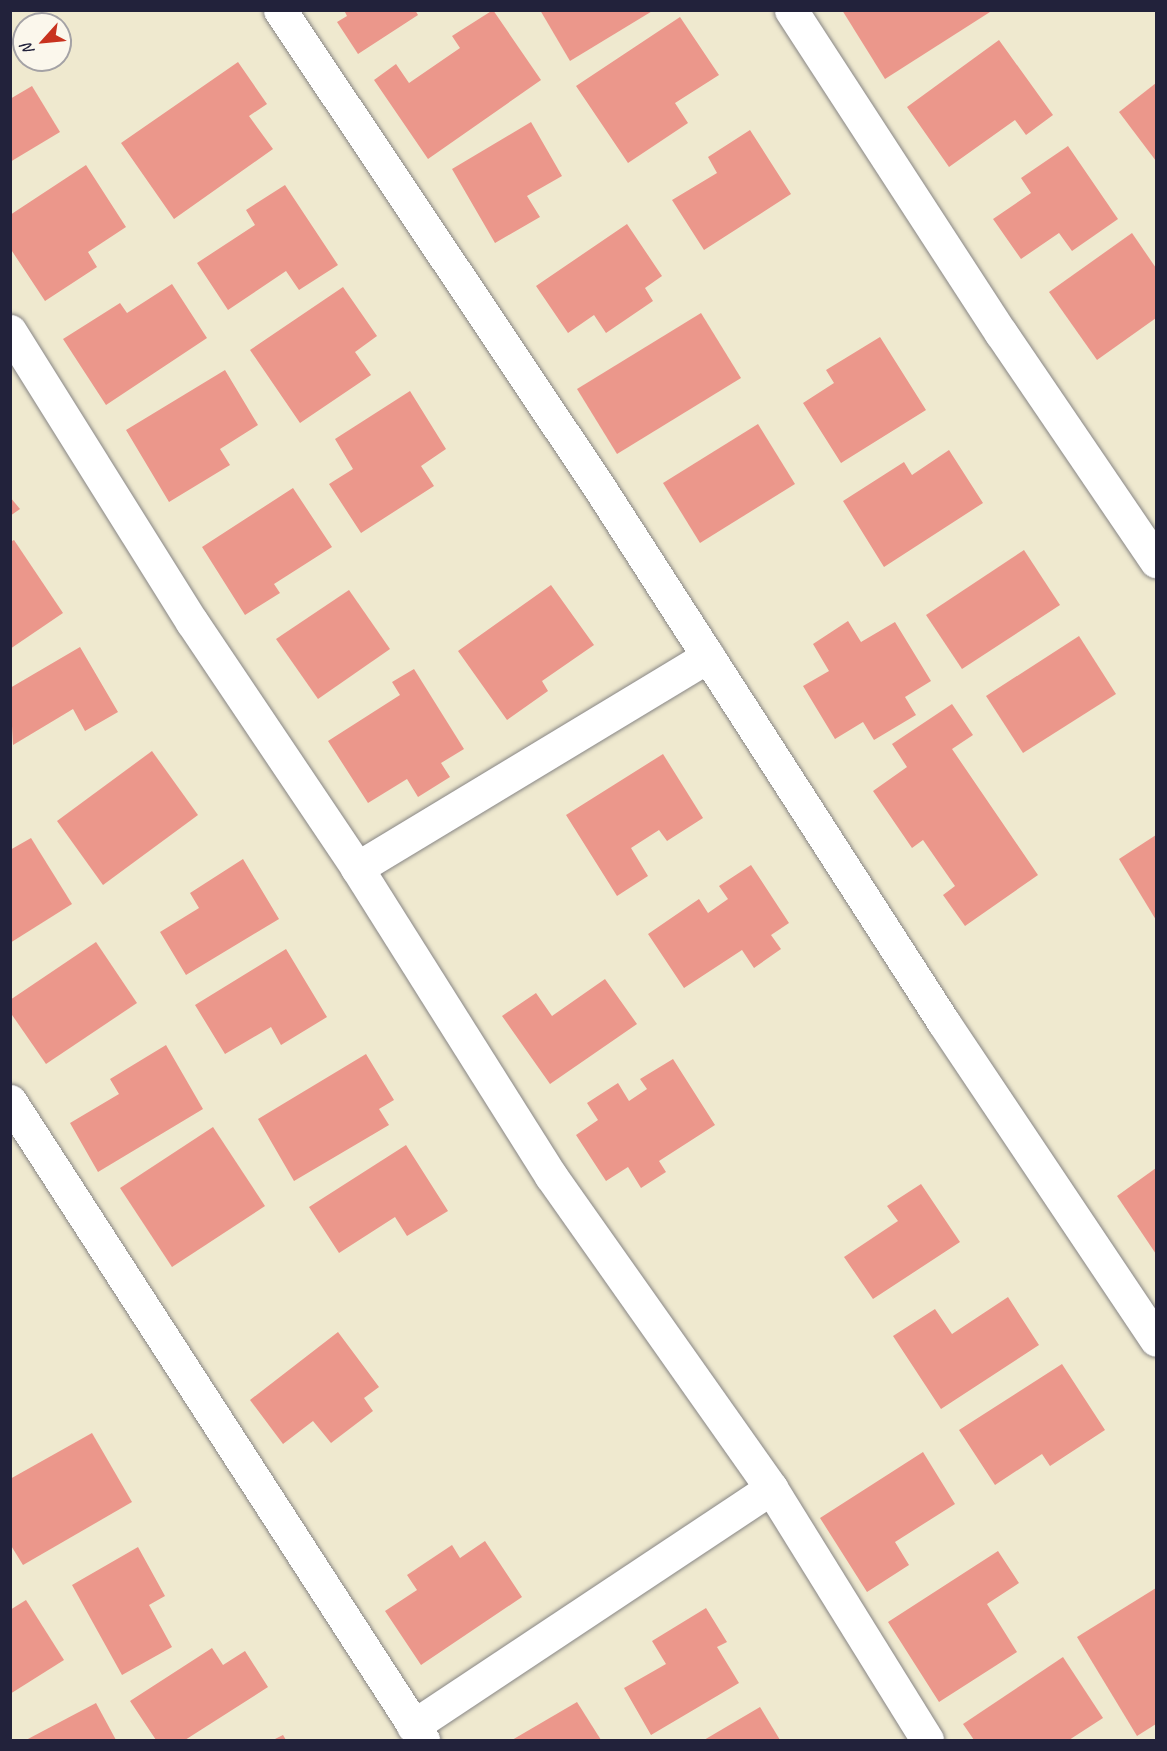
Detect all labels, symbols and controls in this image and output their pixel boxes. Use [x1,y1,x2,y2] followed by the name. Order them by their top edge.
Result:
[12,12,72,72] north arrow
[17,40,39,58] text: N

